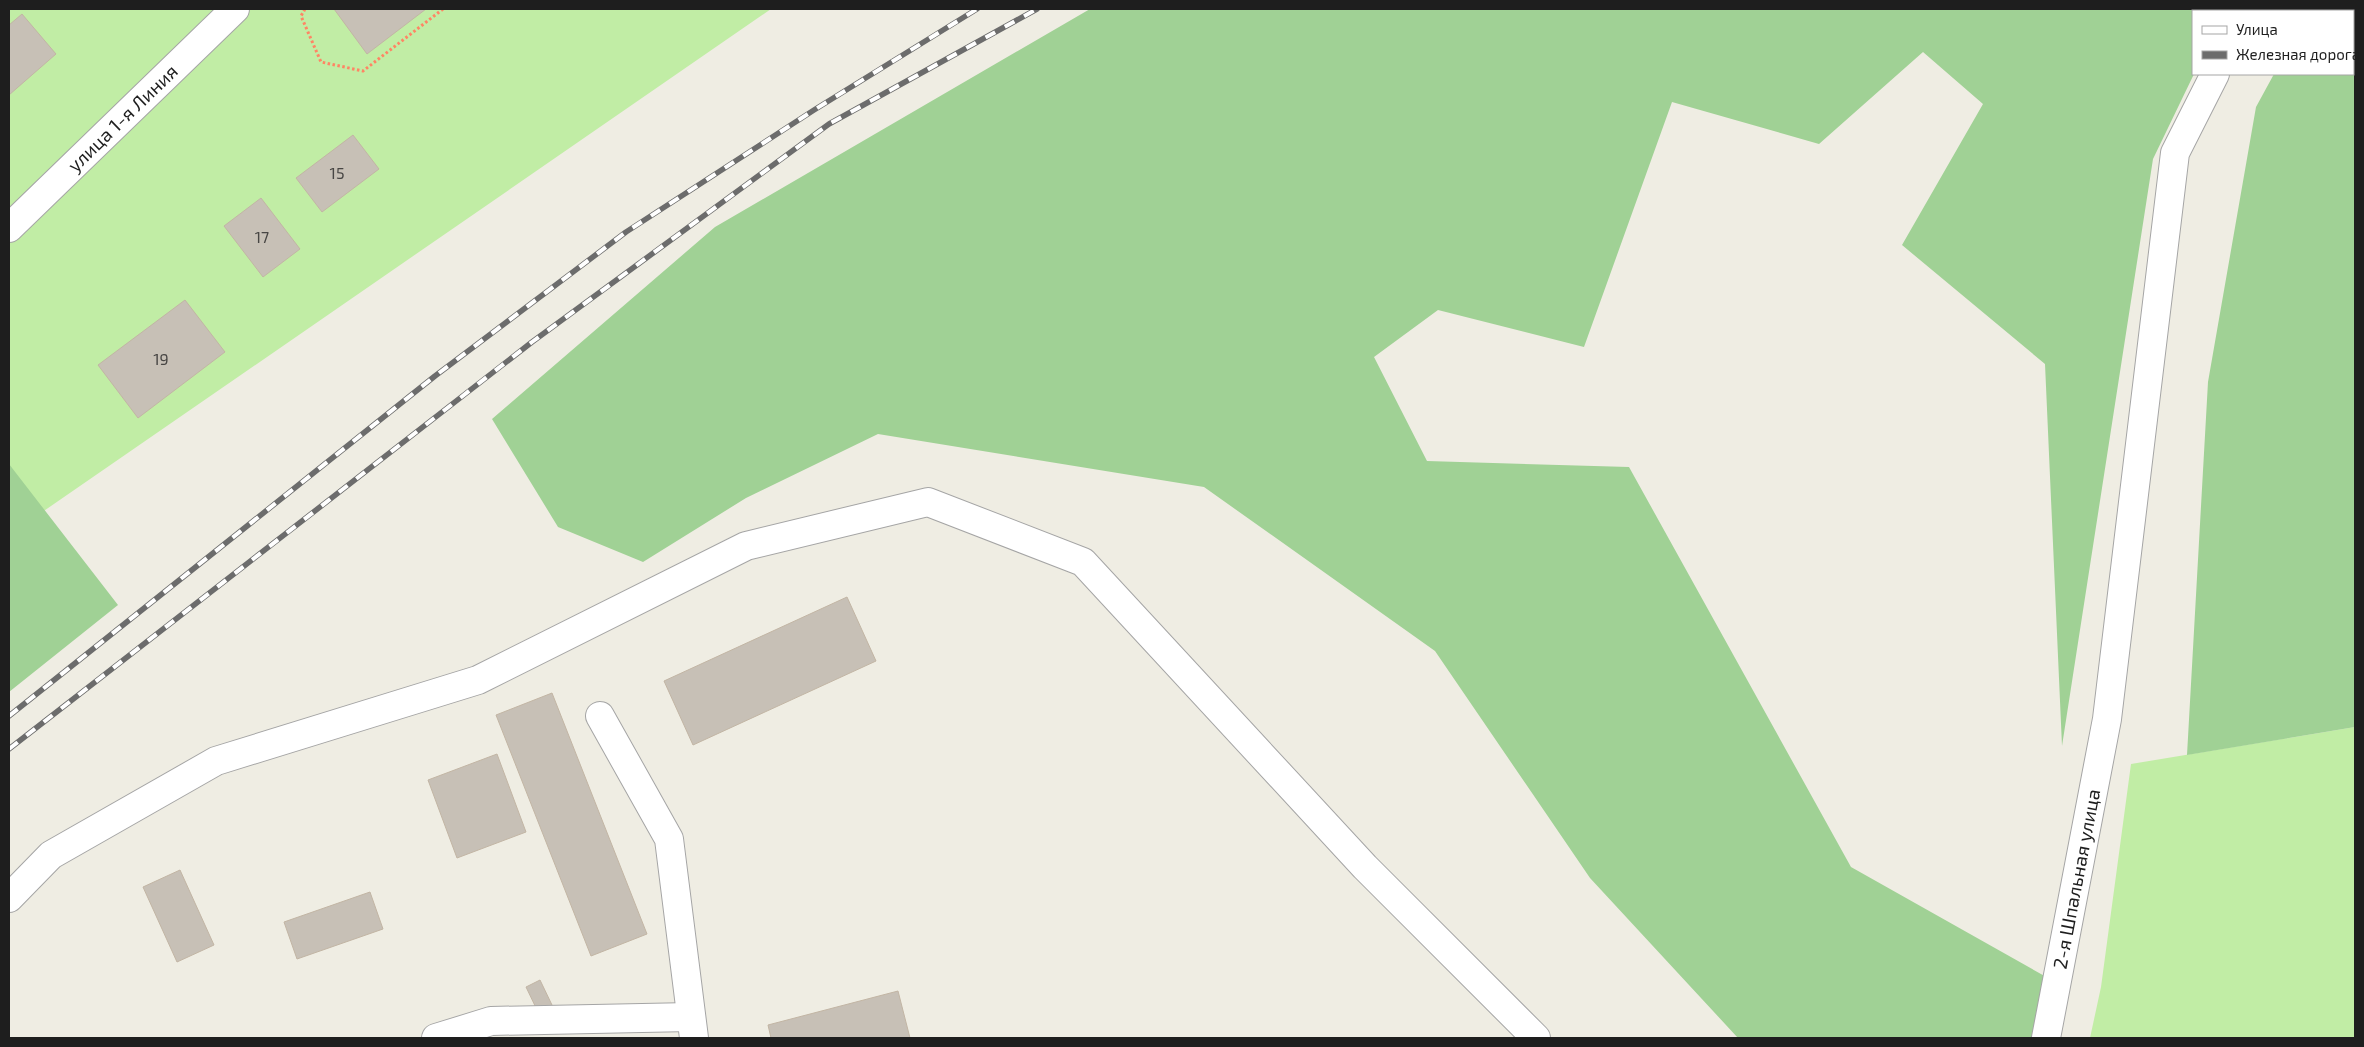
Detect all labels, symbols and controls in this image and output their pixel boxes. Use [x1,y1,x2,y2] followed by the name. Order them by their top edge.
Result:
[2192,10,2354,75] legend
[2236,20,2278,38] text: Улица
[2236,45,2360,63] text: Железная дорога
[62,59,182,177] street label: улица 1-я Линия
[330,163,344,182] house number: 15
[255,227,269,246] house number: 17
[153,349,169,368] house number: 19
[2047,787,2104,971] street label: 2-я Шпальная улица

